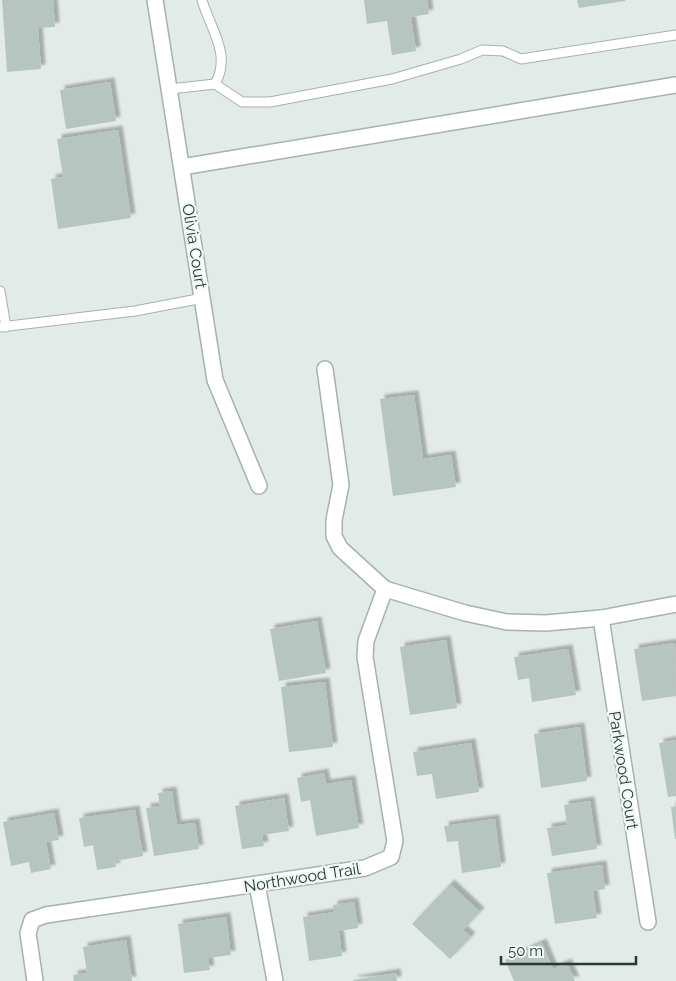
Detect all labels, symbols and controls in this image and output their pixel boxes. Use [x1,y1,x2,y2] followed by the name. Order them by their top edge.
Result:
[178,202,211,290] street label: Olivia Court
[605,710,642,831] street label: Parkwood Court
[242,859,362,896] street label: Northwood Trail
[501,934,636,966] scale bar
[508,942,543,960] text: 50 m

